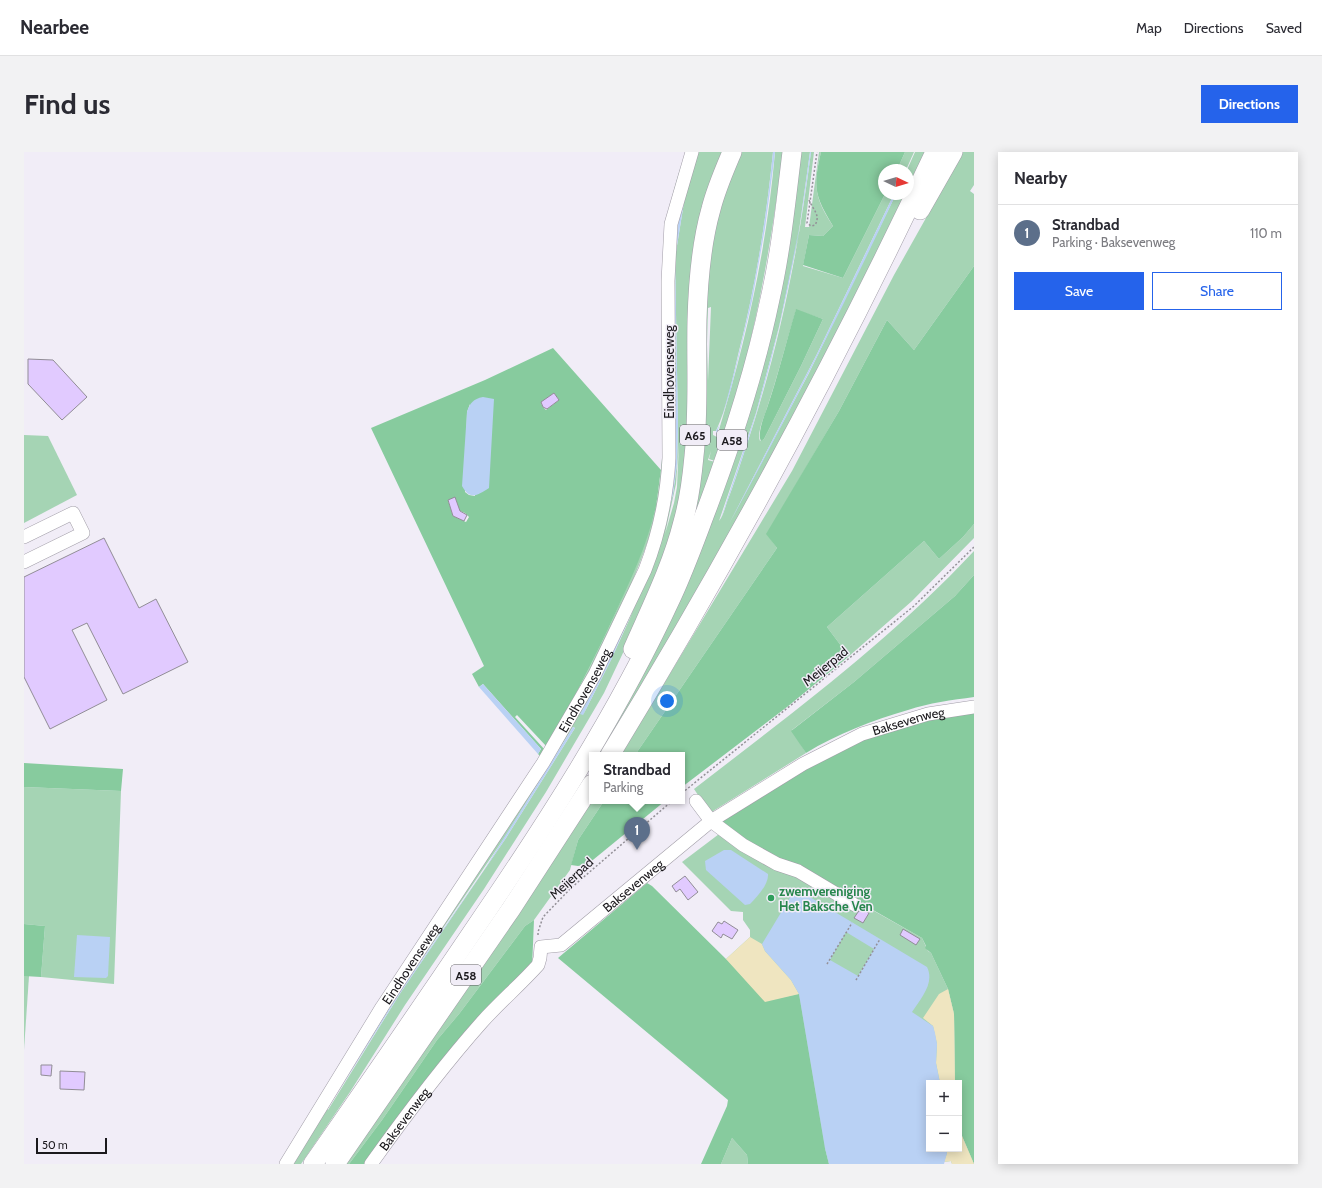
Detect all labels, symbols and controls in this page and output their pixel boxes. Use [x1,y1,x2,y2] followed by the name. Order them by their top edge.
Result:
[20,16,89,39] text: Nearbee
[1136,19,1162,37] text: Map
[1184,19,1244,37] text: Directions
[1266,19,1302,37] text: Saved
[1201,85,1298,123] button: Directions
[24,87,110,121] text: Find us
[878,164,914,200] north arrow
[1014,168,1067,188] text: Nearby
[1052,216,1119,234] text: Strandbad
[1025,225,1029,241] text: 1
[1250,225,1282,241] text: 110 m
[1052,234,1175,250] text: Parking · Baksevenweg
[1014,272,1144,310] button: Save
[1152,272,1282,310] button: Share
[661,325,677,419] street label: Eindhovenseweg
[680,425,710,445] road number: A65
[717,430,747,450] road number: A58
[799,643,852,690] street label: Meijerpad
[555,645,614,735] street label: Eindhovenseweg
[657,691,677,711] your location
[870,704,946,738] street label: Baksevenweg
[589,752,685,804] popup
[603,761,671,779] text: Strandbad
[603,779,643,795] text: Parking
[624,817,650,850] pin: 1
[546,854,597,903] street label: Meijerpad
[599,855,667,915] street label: Baksevenweg
[779,883,873,914] place label: zwemvereniging Het Baksche Ven
[766,893,776,903] marker: zwemvereniging Het Baksche Ven
[378,920,443,1007] street label: Eindhovenseweg
[451,965,481,985] road number: A58
[926,1080,962,1152] map controls
[926,1080,962,1116] button: +
[375,1084,433,1153] street label: Baksevenweg
[926,1116,962,1152] button: −
[36,1136,107,1155] scale bar
[42,1138,68,1152] text: 50 m

